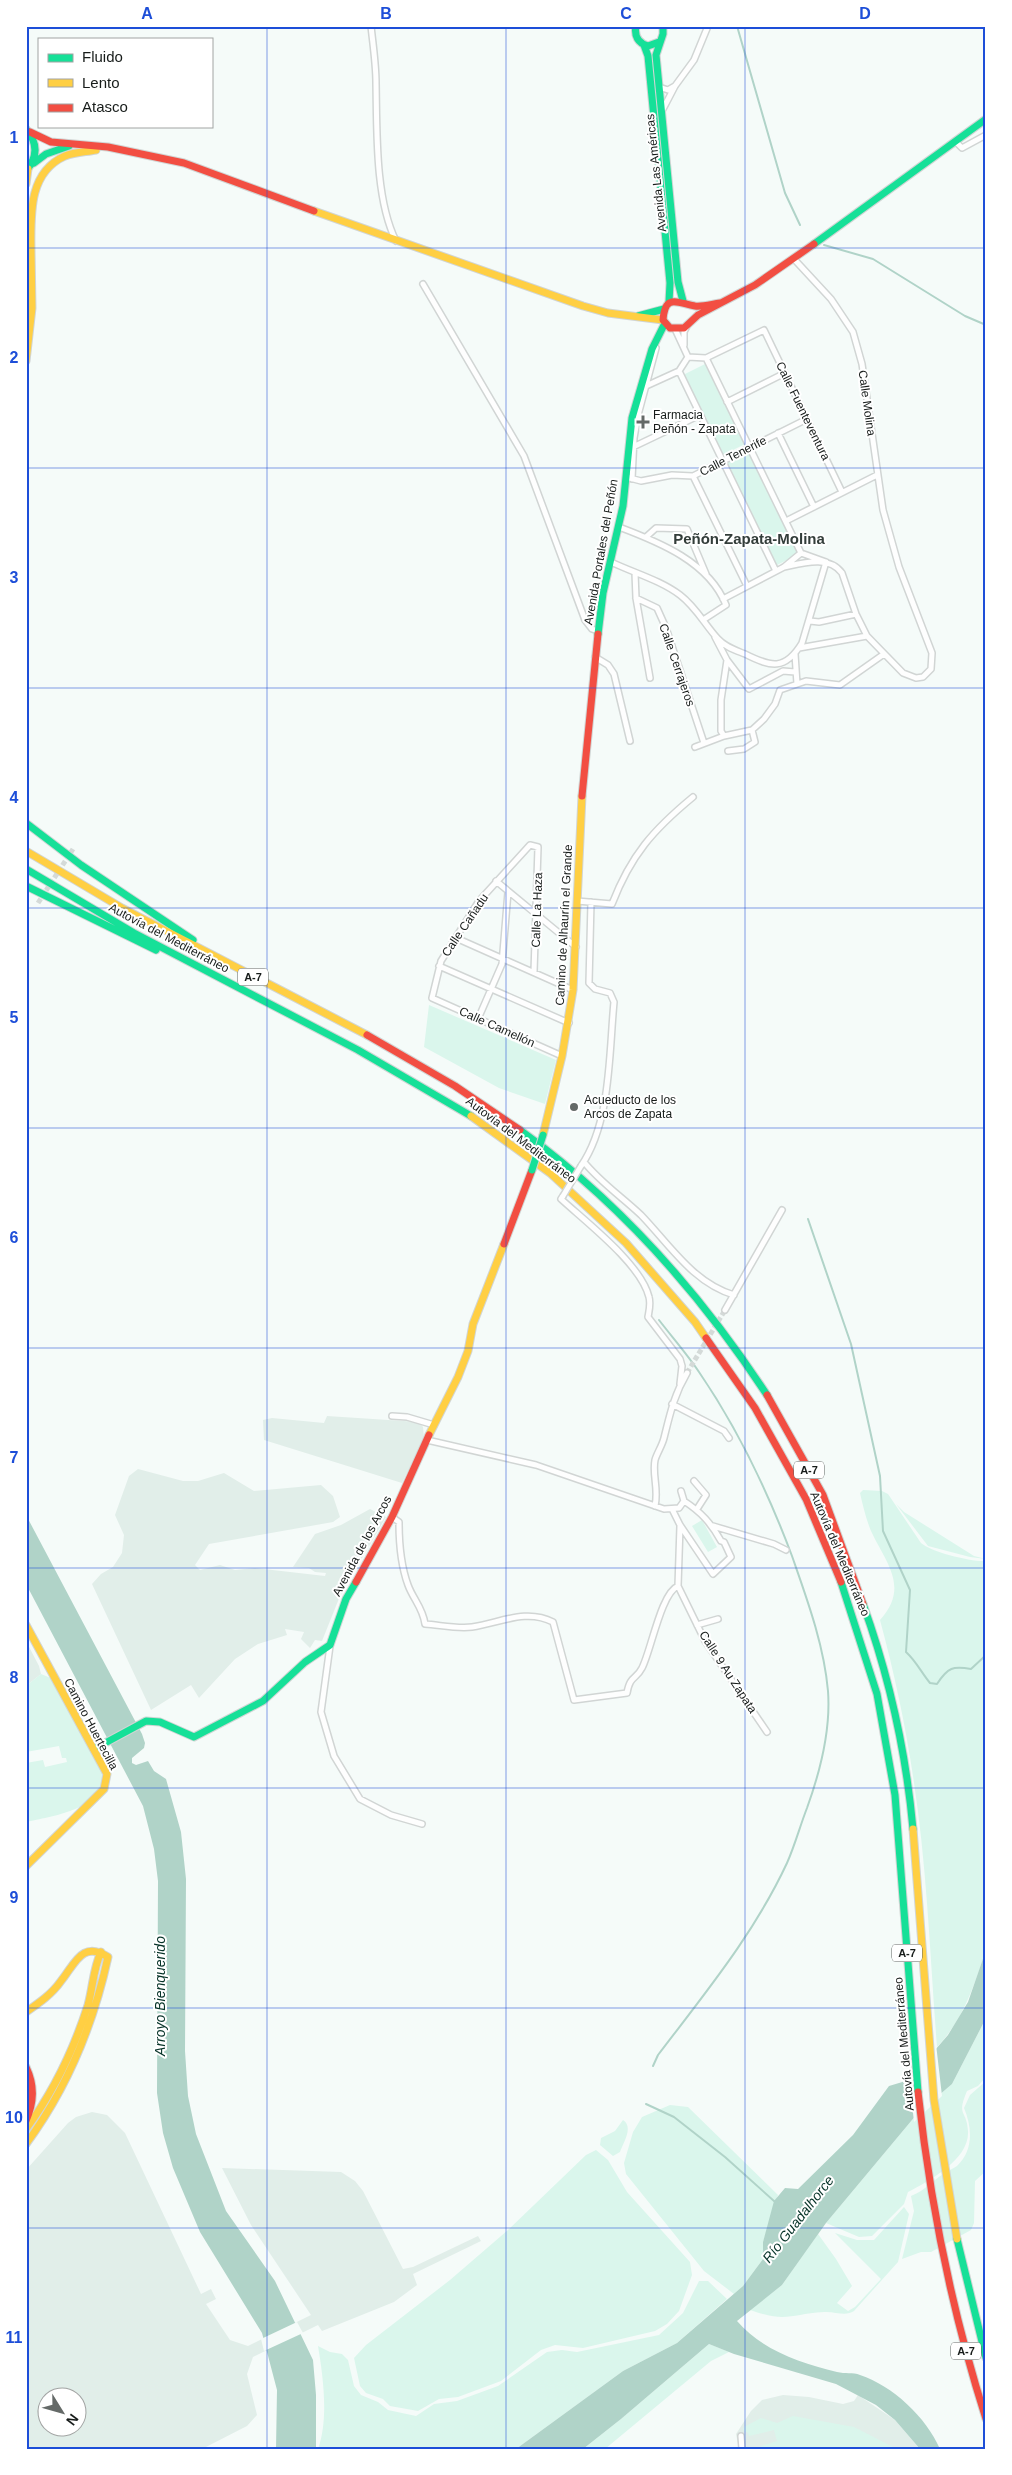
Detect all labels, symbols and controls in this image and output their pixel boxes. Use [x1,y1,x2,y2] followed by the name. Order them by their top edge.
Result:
[141,5,153,22] text: A
[380,5,392,22] text: B
[620,5,632,22] text: C
[859,5,871,22] text: D
[38,38,212,128] legend
[82,48,123,65] text: Fluido
[82,74,120,91] text: Lento
[82,98,128,115] text: Atasco
[643,113,669,233] street label: Avenida Las Américas
[10,129,19,146] text: 1
[10,349,19,366] text: 2
[773,359,833,463] street label: Calle Fuenteventura
[855,369,879,437] street label: Calle Molina
[653,408,736,436] place label: Farmacia Peñón - Zapata
[637,416,649,428] marker: Farmacia Peñón - Zapata
[697,433,769,479] street label: Calle Tenerife
[581,478,621,626] street label: Avenida Portales del Peñón
[673,530,825,547] district label: Peñón-Zapata-Molina
[10,569,19,586] text: 3
[656,622,698,708] street label: Calle Cerrajeros
[10,789,19,806] text: 4
[553,844,575,1006] street label: Camino de Alhaurín el Grande
[529,872,545,948] street label: Calle La Haza
[439,891,491,959] street label: Calle Cañadu
[107,900,232,976] street label: Autovía del Mediterráneo
[238,969,268,986] road number: A-7
[457,1004,537,1050] street label: Calle Camellón
[10,1009,19,1026] text: 5
[584,1093,676,1121] place label: Acueducto de los Arcos de Zapata
[463,1094,579,1186] street label: Autovía del Mediterráneo
[568,1101,580,1113] marker: Acueducto de los Arcos de Zapata
[10,1229,19,1246] text: 6
[10,1449,19,1466] text: 7
[794,1462,824,1478] road number: A-7
[807,1490,873,1619] street label: Autovía del Mediterráneo
[330,1493,394,1599] street label: Avenida de los Arcos
[696,1628,760,1716] street label: Calle 9 Au Zapata
[10,1669,19,1686] text: 8
[61,1676,121,1772] street label: Camino Huertecilla
[10,1889,19,1906] text: 9
[152,1936,168,2057] water label: Arroyo Bienquerido
[892,1945,922,1962] road number: A-7
[891,1976,917,2111] street label: Autovía del Mediterráneo
[5,2109,23,2126] text: 10
[759,2172,837,2266] water label: Río Guadalhorce
[6,2329,23,2346] text: 11
[951,2342,981,2360] road number: A-7
[38,2388,88,2438] north arrow
[63,2411,82,2429] text: N

